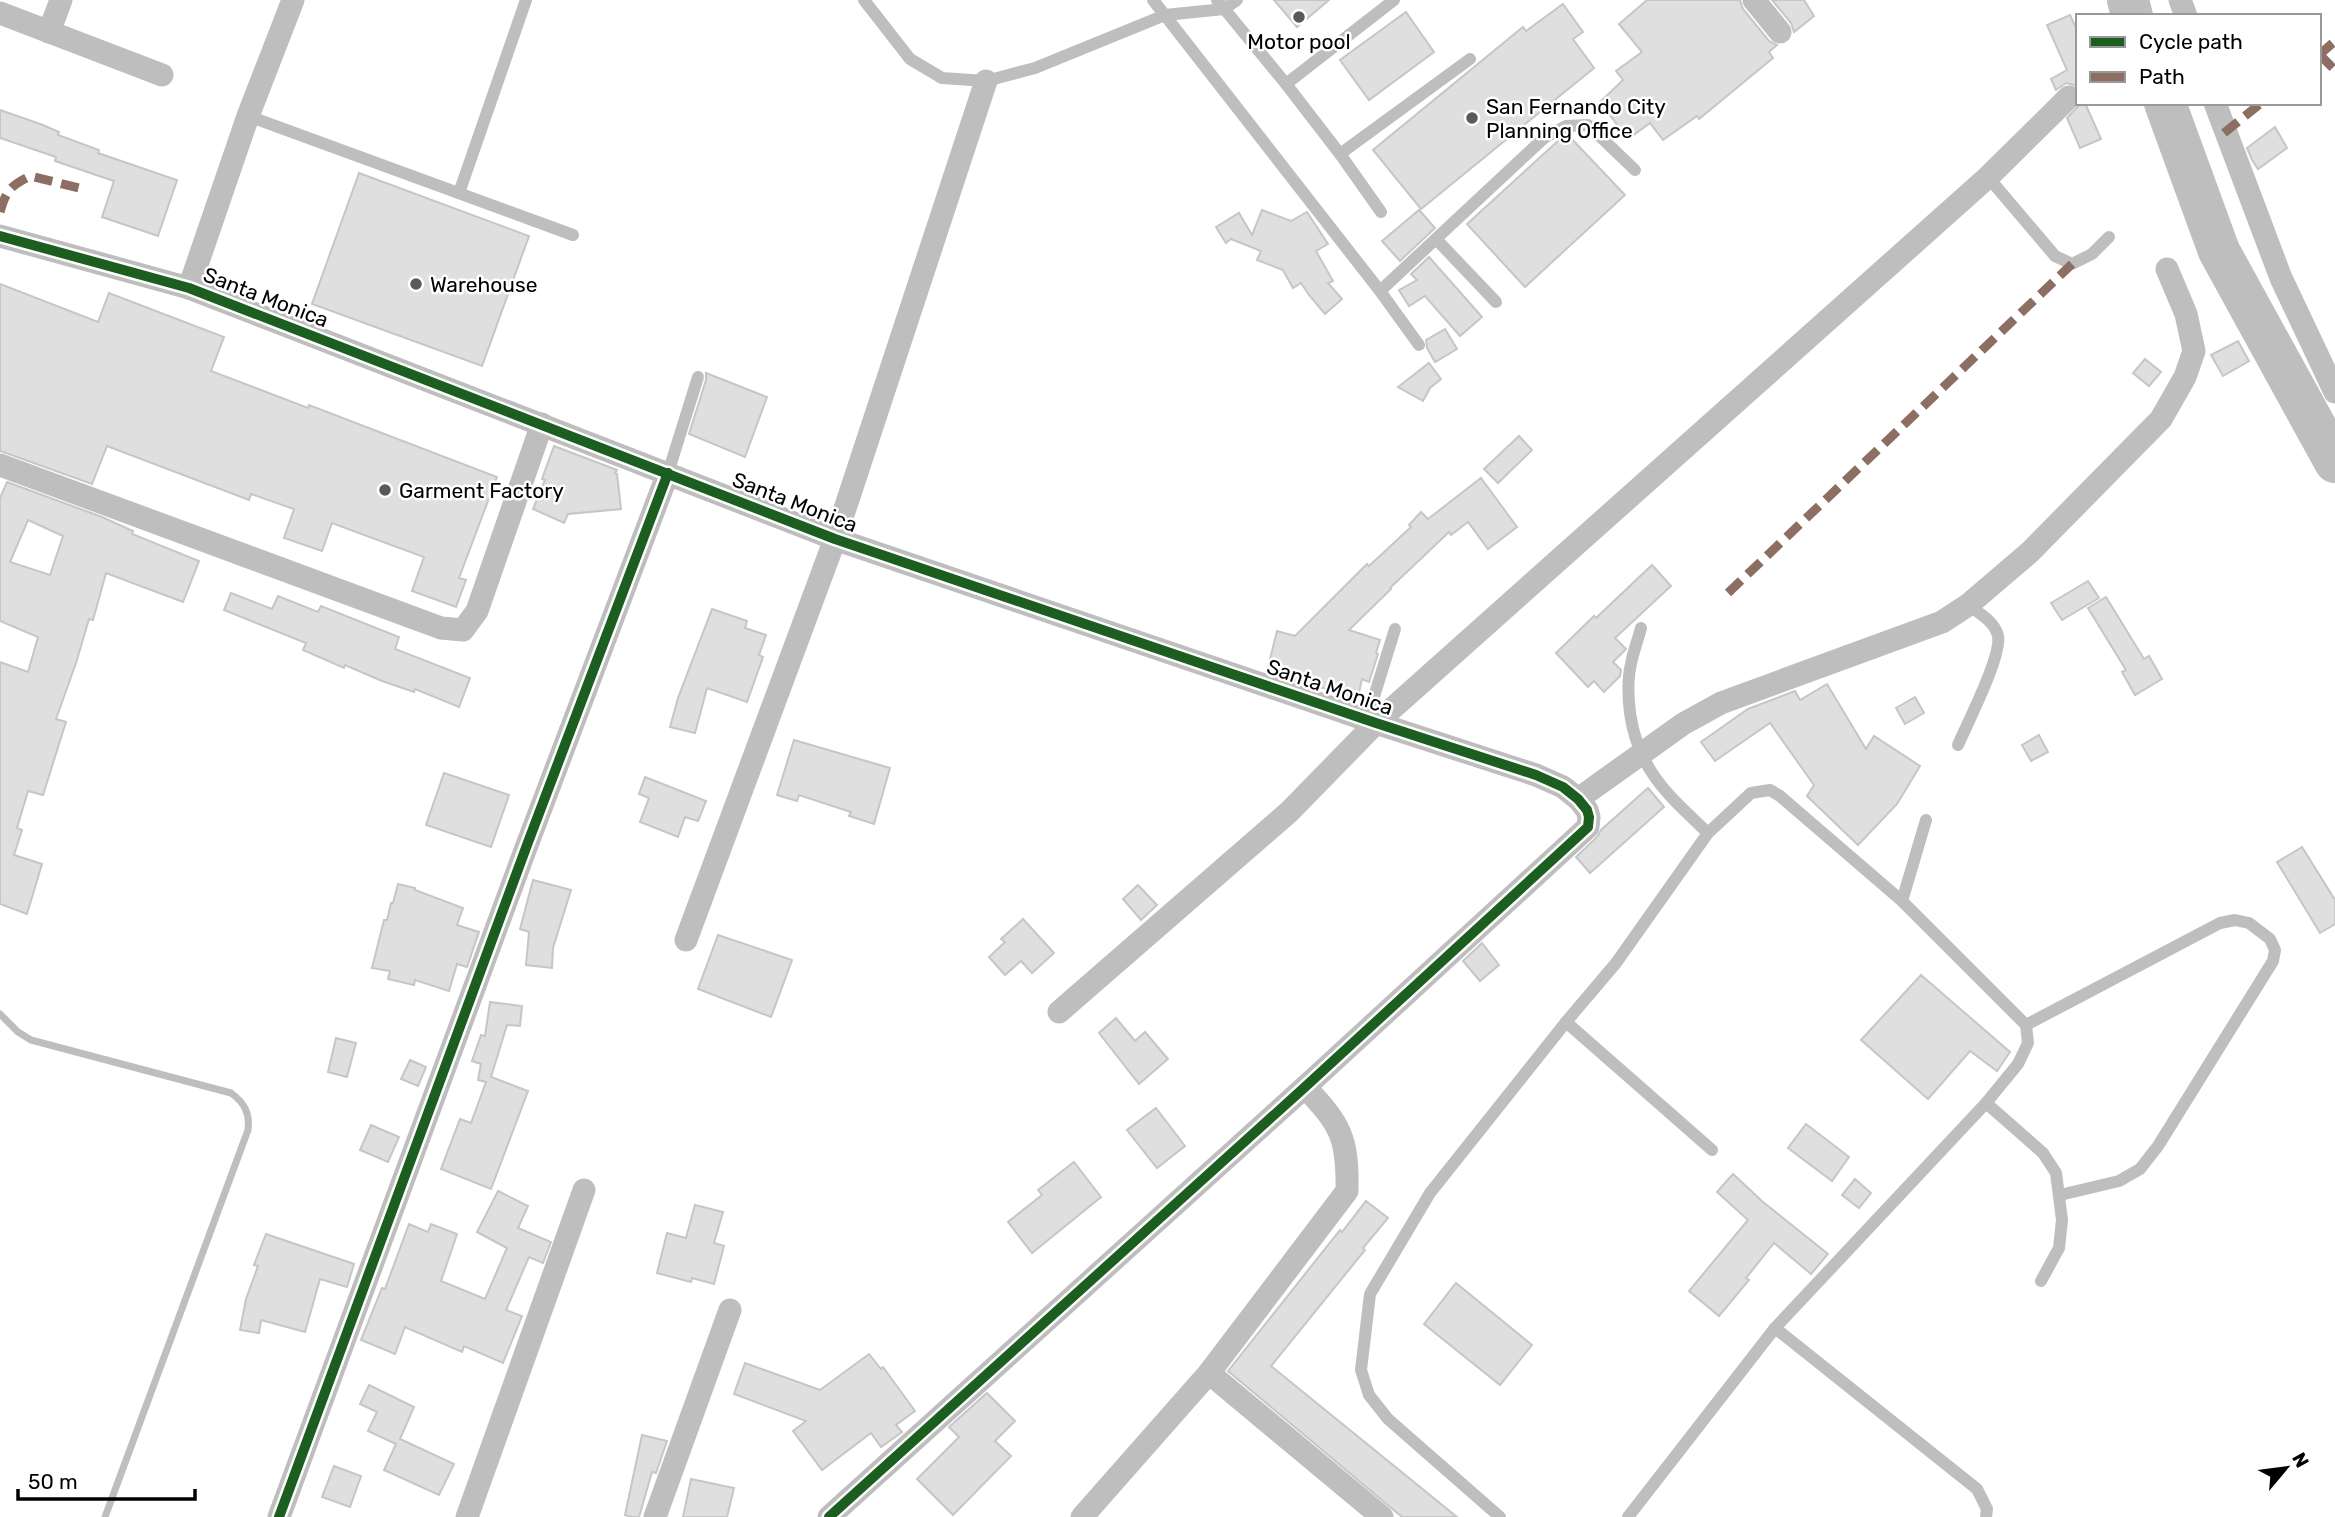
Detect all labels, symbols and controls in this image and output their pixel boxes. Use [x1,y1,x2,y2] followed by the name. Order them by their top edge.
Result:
[1291,9,1307,25] marker: Motor pool
[2076,14,2321,105] legend
[1247,29,1351,54] place label: Motor pool
[2139,29,2243,54] text: Cycle path
[2139,64,2185,89] text: Path
[1486,94,1666,143] place label: San Fernando City Planning Office
[1464,110,1480,126] marker: San Fernando City Planning Office
[200,262,332,332] street label: Santa Monica
[430,272,537,297] place label: Warehouse
[408,276,424,292] marker: Warehouse
[729,467,861,537] street label: Santa Monica
[399,478,564,503] place label: Garment Factory
[377,482,393,498] marker: Garment Factory
[1264,654,1396,720] street label: Santa Monica
[2251,1433,2321,1503] north arrow
[2287,1448,2314,1472] text: N
[18,1458,194,1502] scale bar
[28,1469,78,1494] text: 50 m

